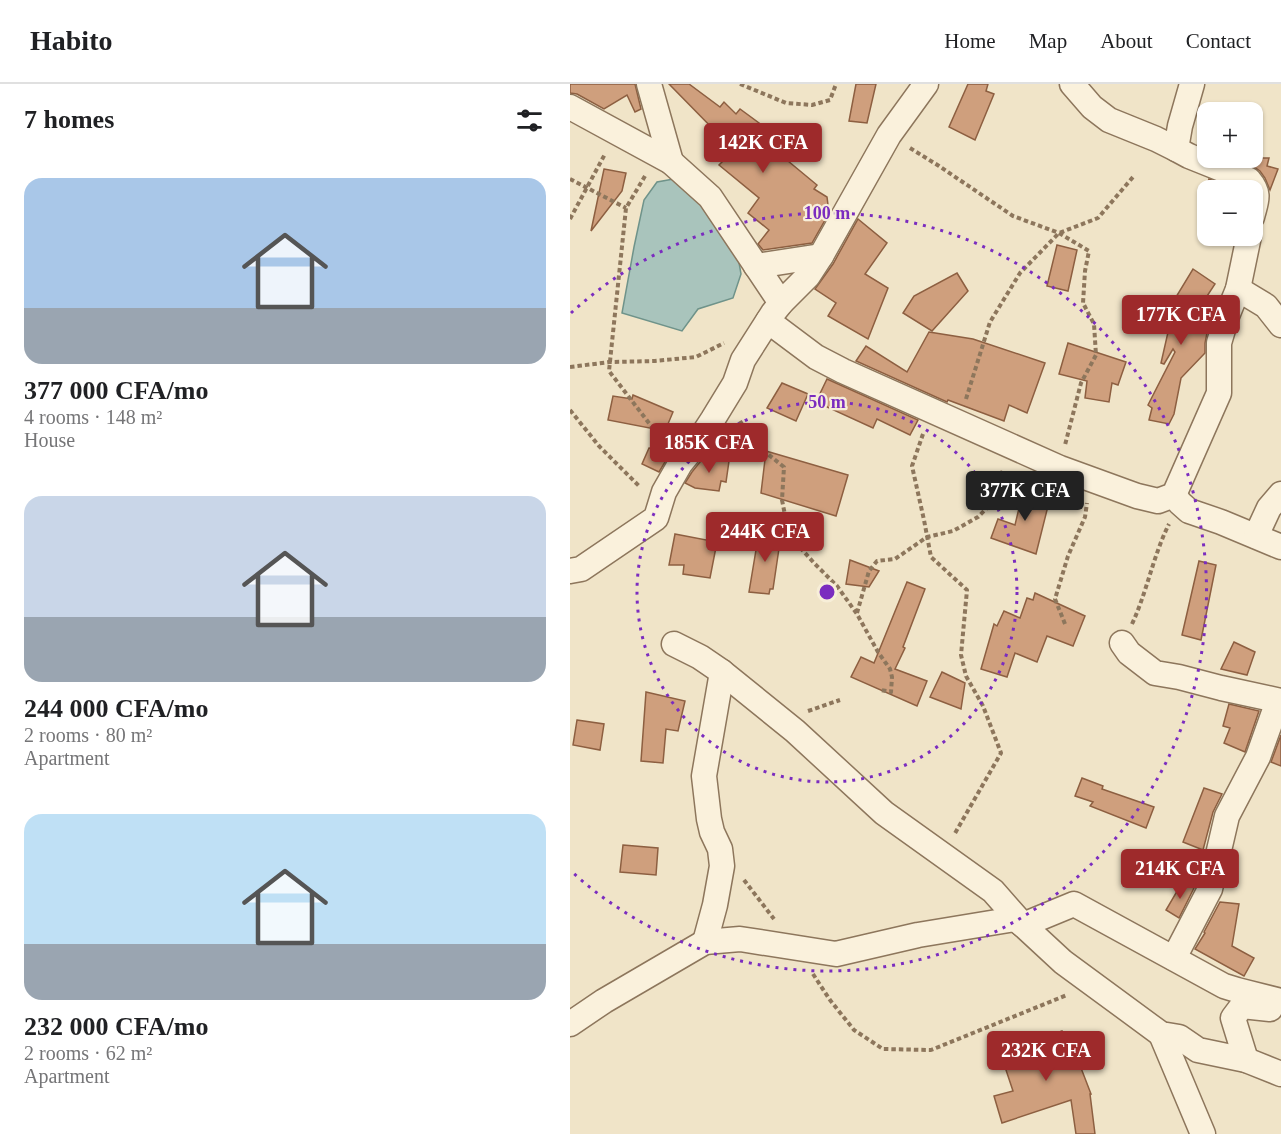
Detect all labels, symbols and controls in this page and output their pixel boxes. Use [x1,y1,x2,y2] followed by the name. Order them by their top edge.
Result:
[30,25,112,56] text: Habito
[944,29,996,53] text: Home
[1029,29,1067,53] text: Map
[1100,29,1153,53] text: About
[1186,29,1251,53] text: Contact
[1197,102,1263,246] map controls
[1197,102,1263,168] button: +
[513,104,546,137] icon: filters
[24,105,114,134] text: 7 homes
[701,123,825,174] pin: 142K CFA
[718,131,808,153] text: 142K CFA
[1197,180,1263,246] button: −
[804,203,850,223] text: 100 m
[231,217,339,325] icon: home
[1119,295,1243,346] pin: 177K CFA
[1136,303,1226,325] text: 177K CFA
[24,376,208,405] text: 377 000 CFA/mo
[808,392,846,412] text: 50 m
[24,406,162,428] text: 4 rooms · 148 m²
[647,423,771,474] pin: 185K CFA
[24,429,75,451] text: House
[664,431,754,453] text: 185K CFA
[963,471,1087,522] pin: 377K CFA
[980,479,1070,501] text: 377K CFA
[703,512,827,563] pin: 244K CFA
[720,520,810,542] text: 244K CFA
[231,535,339,643] icon: home
[817,582,837,602] centre of rings
[24,694,208,723] text: 244 000 CFA/mo
[24,724,152,746] text: 2 rooms · 80 m²
[24,747,110,769] text: Apartment
[1118,849,1242,900] pin: 214K CFA
[231,853,339,961] icon: home
[1135,857,1225,879] text: 214K CFA
[24,1012,208,1041] text: 232 000 CFA/mo
[984,1031,1108,1082] pin: 232K CFA
[1001,1039,1091,1061] text: 232K CFA
[24,1042,152,1064] text: 2 rooms · 62 m²
[24,1065,110,1087] text: Apartment

